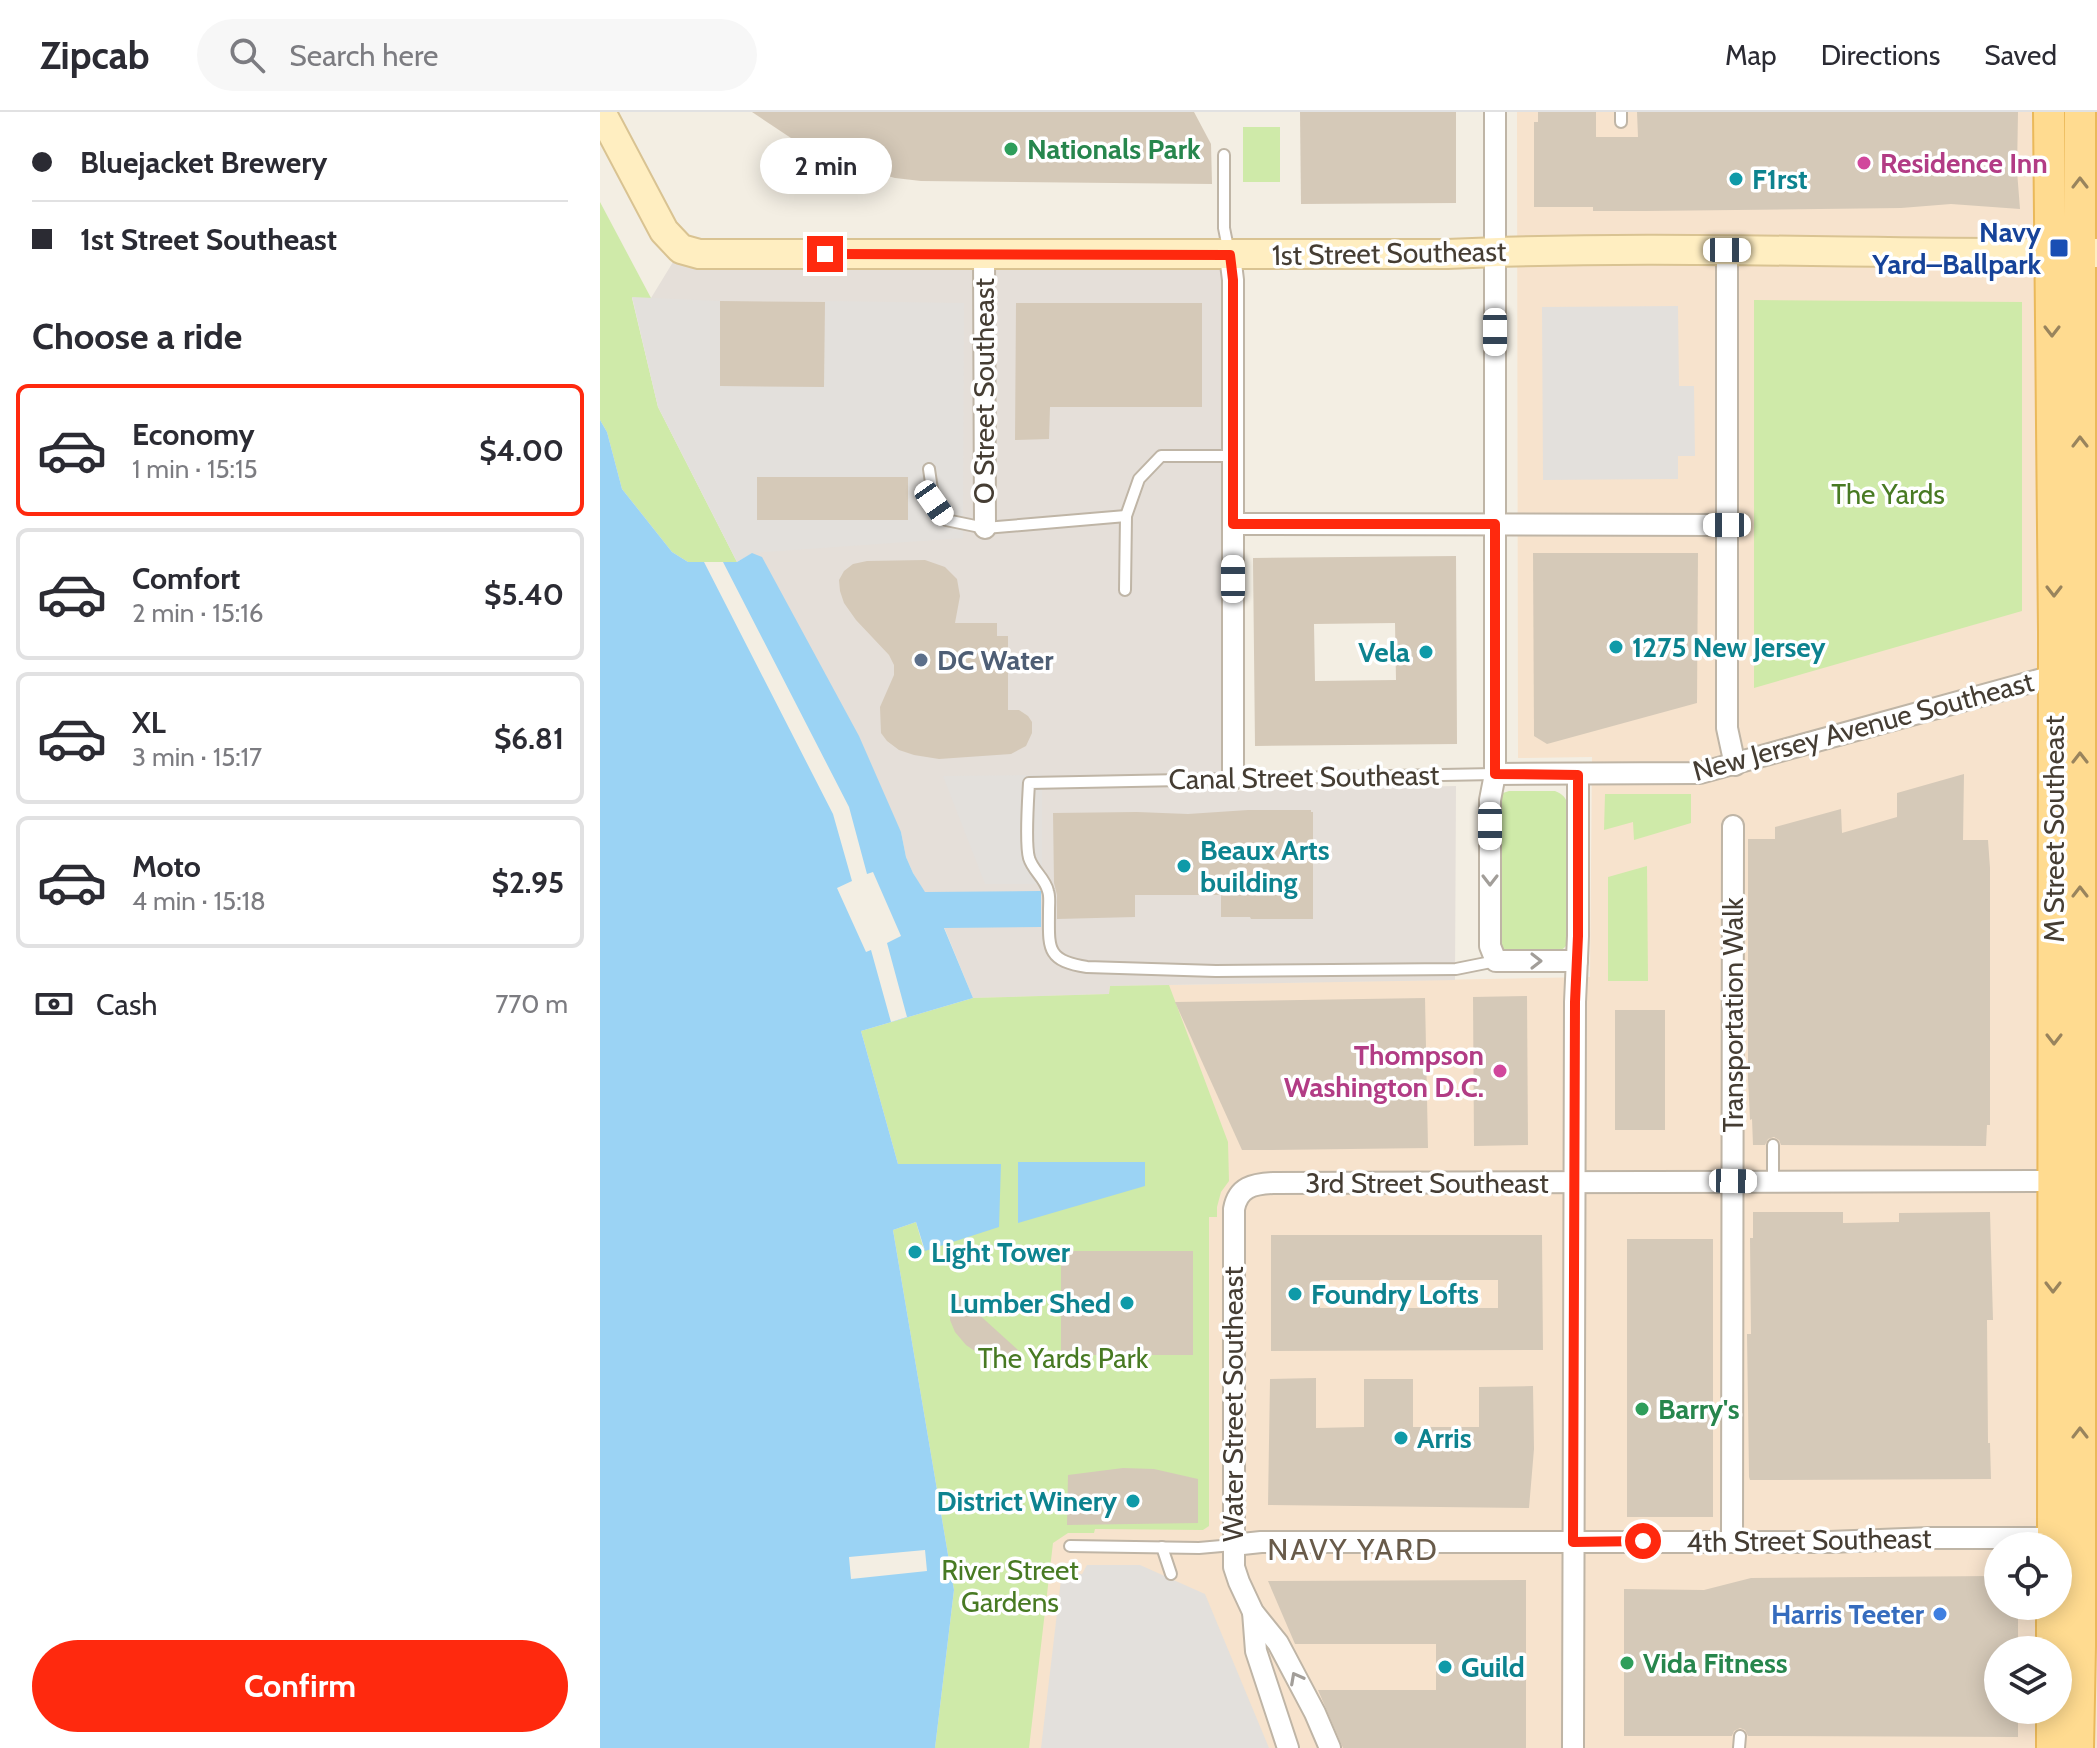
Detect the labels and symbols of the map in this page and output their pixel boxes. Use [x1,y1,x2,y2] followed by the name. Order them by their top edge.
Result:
[1027,132,1201,166] place label: Nationals Park
[759,138,891,194] callout: 2 min
[1002,140,1020,158] marker: Nationals Park
[1880,146,2048,180] place label: Residence Inn
[1855,154,1873,172] marker: Residence Inn
[1752,162,1808,196] place label: F1rst
[1727,170,1745,188] marker: F1rst
[2071,176,2089,189] one-way arrow
[1871,215,2041,281] place label: Navy Yard–Ballpark
[1271,234,1507,272] street label: 1st Street Southeast
[807,236,843,272] route end
[2048,237,2070,259] marker: Navy Yard–Ballpark
[1703,238,1751,262] car
[967,278,1001,504] street label: O Street Southeast
[1483,308,1507,356] car
[2043,325,2061,338] one-way arrow
[2071,435,2089,448] one-way arrow
[910,476,958,530] car
[1831,477,1945,511] park label: The Yards
[1703,513,1751,537] car
[1221,555,1245,603] car
[2045,585,2063,598] one-way arrow
[1632,630,1825,664] place label: 1275 New Jersey
[1358,635,1410,669] place label: Vela
[1607,638,1625,656] marker: 1275 New Jersey
[937,643,1054,677] place label: DC Water
[1417,643,1435,661] marker: Vela
[912,651,930,669] marker: DC Water
[1689,664,2037,788] street label: New Jersey Avenue Southeast
[2037,715,2071,943] street label: M Street Southeast
[2071,751,2089,764] one-way arrow
[1168,758,1440,796] street label: Canal Street Southeast
[1478,802,1502,850] car
[1200,833,1330,899] place label: Beaux Arts building
[1175,857,1193,875] marker: Beaux Arts building
[1481,874,1499,887] one-way arrow
[2071,885,2089,898] one-way arrow
[1716,897,1750,1132] street label: Transportation Walk
[1530,952,1543,970] one-way arrow
[2045,1033,2063,1046] one-way arrow
[1284,1038,1484,1104] place label: Thompson Washington D.C.
[1491,1062,1509,1080] marker: Thompson Washington D.C.
[1305,1166,1549,1200] street label: 3rd Street Southeast
[1709,1169,1757,1193] car
[931,1235,1071,1269] place label: Light Tower
[906,1243,924,1261] marker: Light Tower
[1216,1266,1250,1542] street label: Water Street Southeast
[1311,1277,1479,1311] place label: Foundry Lofts
[2044,1281,2062,1294] one-way arrow
[1286,1285,1304,1303] marker: Foundry Lofts
[950,1286,1111,1320] place label: Lumber Shed
[1118,1294,1136,1312] marker: Lumber Shed
[978,1341,1149,1375] park label: The Yards Park
[1658,1392,1740,1426] place label: Barry's
[1633,1400,1651,1418] marker: Barry's
[1417,1421,1472,1455] place label: Arris
[2071,1426,2089,1439] one-way arrow
[1392,1429,1410,1447] marker: Arris
[937,1484,1117,1518] place label: District Winery
[1124,1492,1142,1510] marker: District Winery
[1686,1521,1932,1559] street label: 4th Street Southeast
[1625,1523,1661,1559] route start
[1267,1531,1439,1568] district label: NAVY YARD
[941,1553,1079,1619] park label: River Street Gardens
[1771,1597,1925,1631] place label: Harris Teeter
[1931,1605,1949,1623] marker: Harris Teeter
[1643,1646,1788,1680] place label: Vida Fitness
[1461,1650,1525,1684] place label: Guild
[1618,1654,1636,1672] marker: Vida Fitness
[1436,1658,1454,1676] marker: Guild
[1291,1671,1306,1686] one-way arrow

